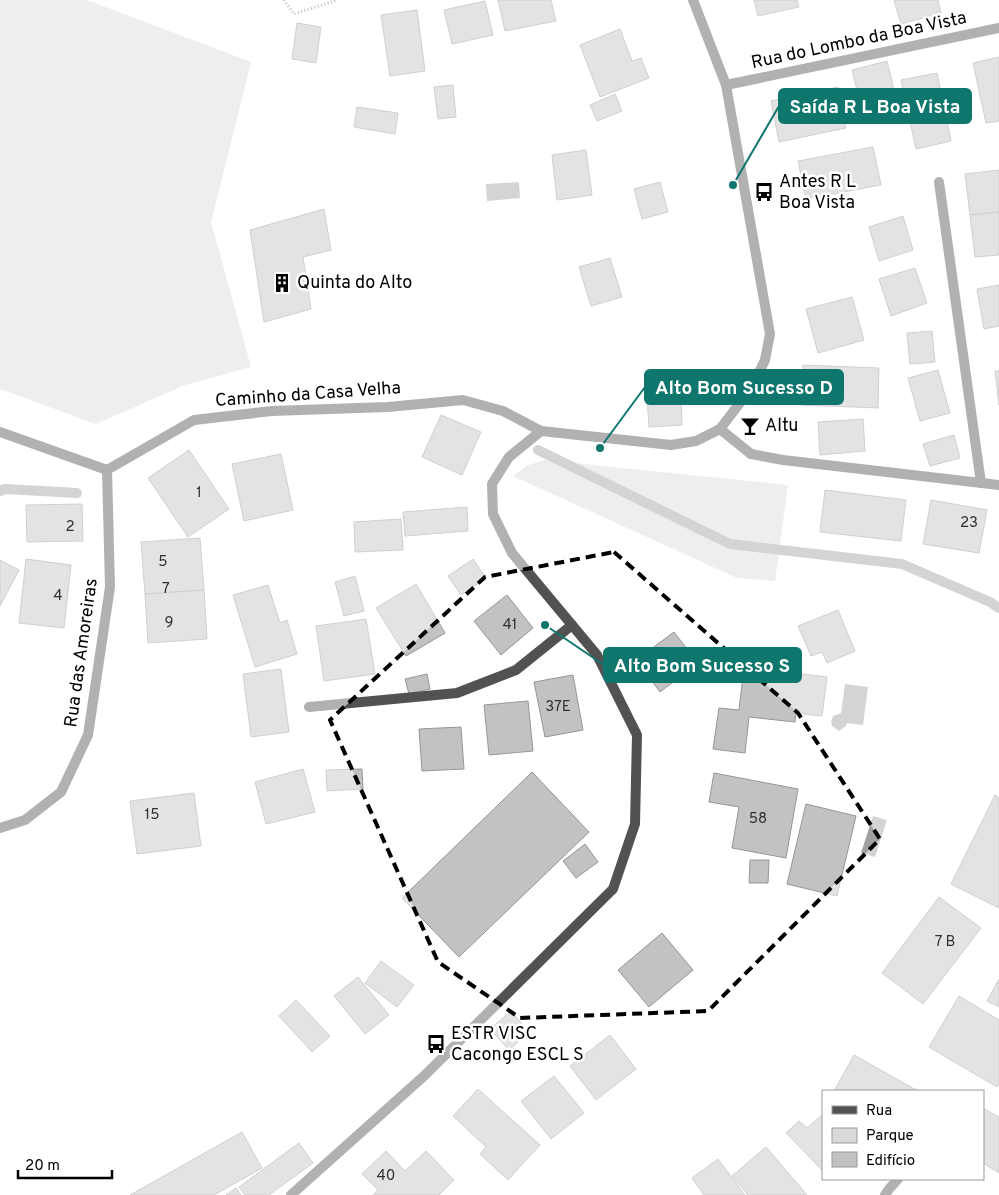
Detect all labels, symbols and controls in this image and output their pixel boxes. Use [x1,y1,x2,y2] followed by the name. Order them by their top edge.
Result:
[749,7,969,75] street label: Rua do Lombo da Boa Vista
[779,89,971,123] callout: Saída R L Boa Vista
[790,96,960,120] text: Saída R L Boa Vista
[779,171,856,215] place label: Antes R L Boa Vista
[753,181,775,203] bus stop icon: Antes R L Boa Vista
[271,272,293,294] building icon: Quinta do Alto
[297,272,412,295] place label: Quinta do Alto
[645,370,843,404] callout: Alto Bom Sucesso D
[214,377,402,413] street label: Caminho da Casa Velha
[655,377,833,401] text: Alto Bom Sucesso D
[739,415,761,437] bar icon: Altu
[765,415,798,438] place label: Altu
[196,484,202,503] house number: 1
[960,514,978,533] house number: 23
[65,518,75,537] house number: 2
[158,553,168,572] house number: 5
[60,577,104,729] street label: Rua das Amoreiras
[162,580,170,599] house number: 7
[53,587,63,606] house number: 4
[165,614,173,633] house number: 9
[503,616,517,635] house number: 41
[604,648,801,682] callout: Alto Bom Sucesso S
[614,655,790,679] text: Alto Bom Sucesso S
[545,698,571,717] house number: 37E
[145,806,159,825] house number: 15
[749,810,767,829] house number: 58
[935,933,955,952] house number: 7 B
[451,1023,584,1067] place label: ESTR VISC Cacongo ESCL S
[425,1033,447,1055] bus stop icon: ESTR VISC Cacongo ESCL S
[822,1090,984,1180] legend
[866,1102,892,1121] text: Rua
[866,1127,914,1146] text: Parque
[18,1148,111,1180] scale bar
[866,1152,915,1171] text: Edifício
[25,1157,60,1176] text: 20 m
[377,1167,395,1186] house number: 40

